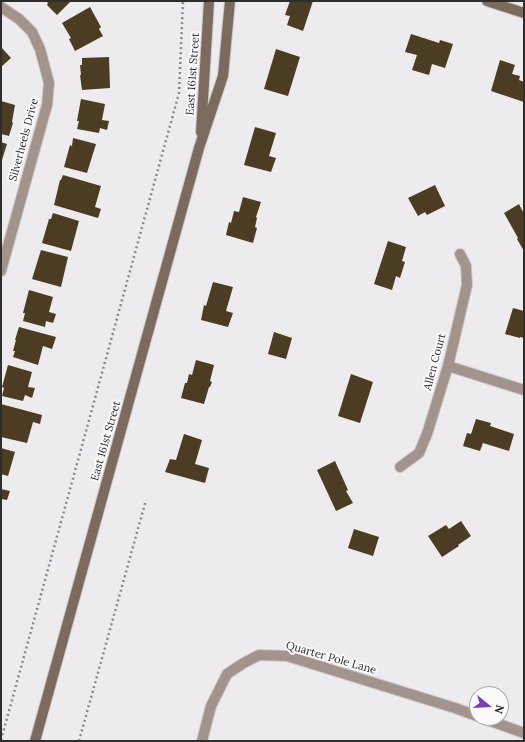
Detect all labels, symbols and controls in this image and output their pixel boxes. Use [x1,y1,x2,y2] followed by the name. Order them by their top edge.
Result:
[184,32,202,116] street label: East 161st Street
[7,97,41,183] street label: Silverheels Drive
[421,332,449,392] street label: Allen Court
[88,400,124,482] street label: East 161st Street
[284,639,378,677] street label: Quarter Pole Lane
[469,686,509,726] north arrow
[491,703,507,716] text: N

